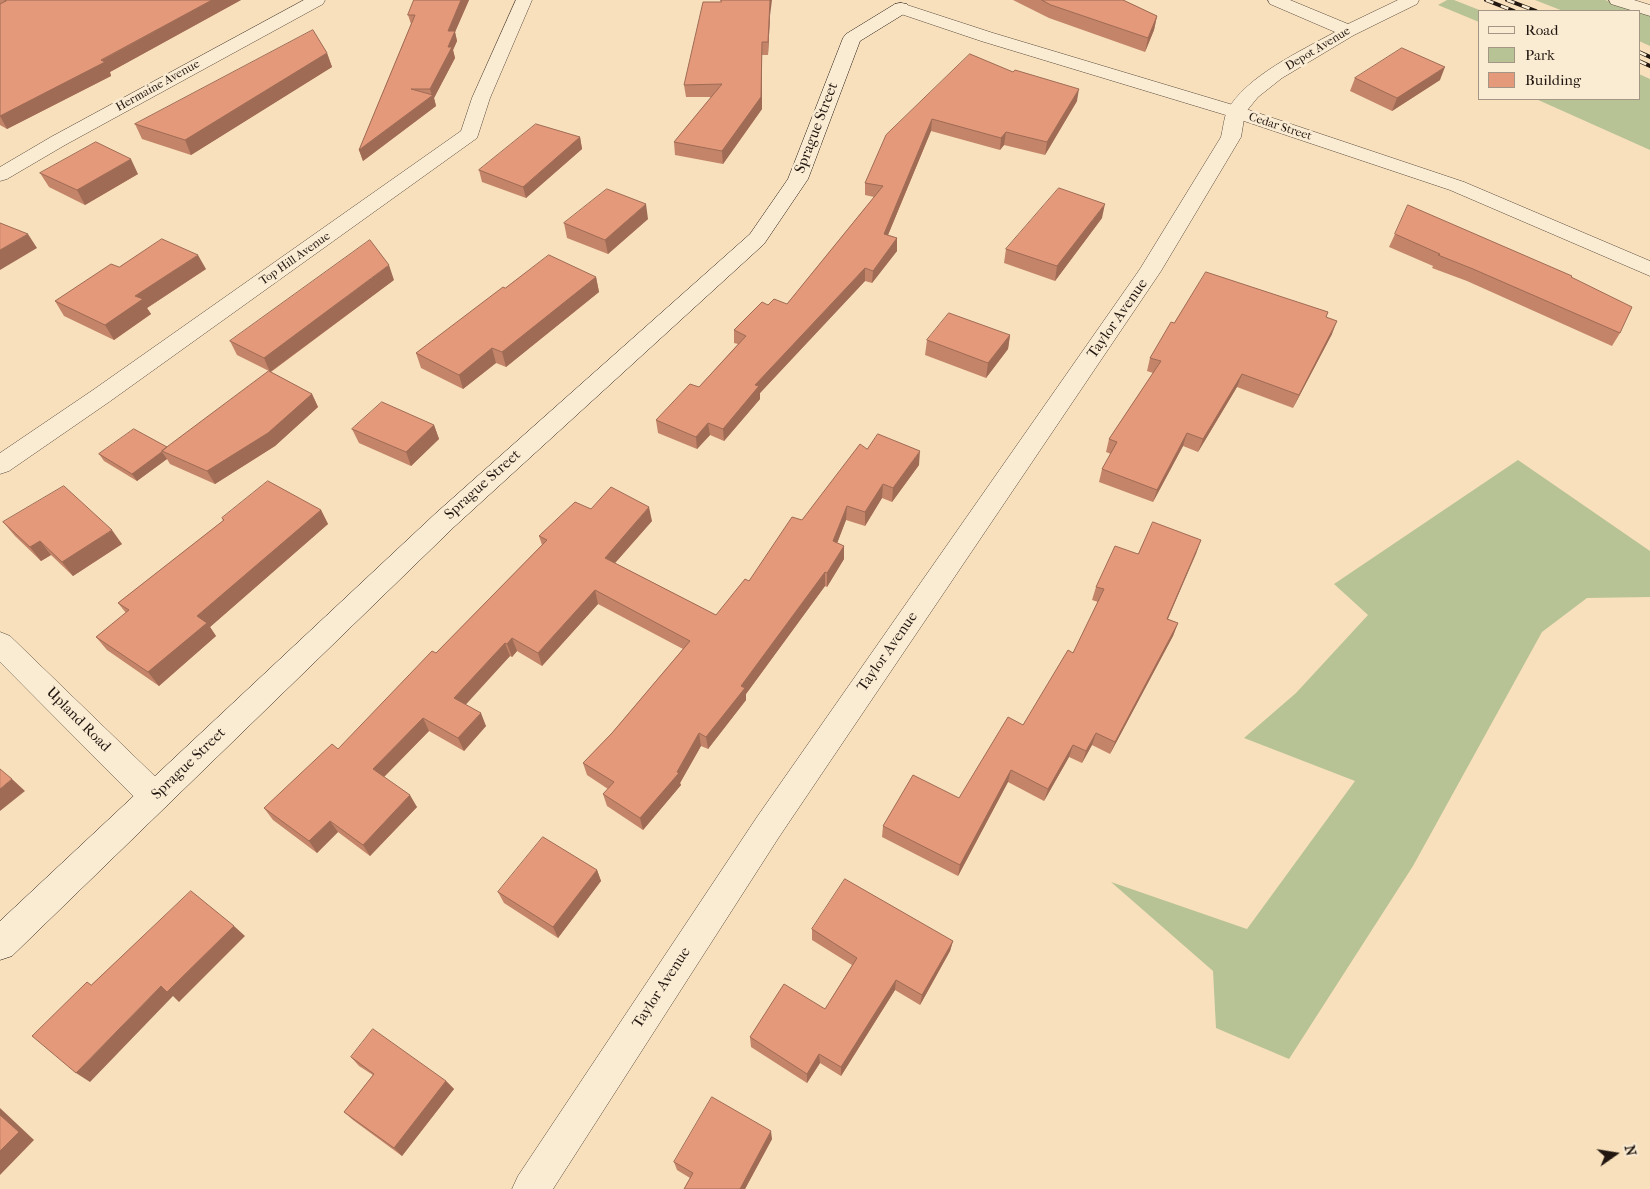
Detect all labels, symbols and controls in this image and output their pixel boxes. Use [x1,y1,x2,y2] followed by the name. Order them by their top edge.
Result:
[1478,10,1640,100] legend
[1525,21,1558,39] text: Road
[1283,24,1353,74] street label: Depot Avenue
[1525,46,1555,64] text: Park
[114,57,202,115] street label: Hermaine Avenue
[1525,71,1581,89] text: Building
[791,80,843,176] street label: Sprague Street
[1247,110,1313,144] street label: Cedar Street
[257,229,333,289] street label: Top Hill Avenue
[1084,276,1152,362] street label: Taylor Avenue
[441,446,525,524] street label: Sprague Street
[854,609,922,695] street label: Taylor Avenue
[42,684,114,756] street label: Upland Road
[148,724,230,804] street label: Sprague Street
[629,944,695,1032] street label: Taylor Avenue
[1590,1129,1640,1179] north arrow
[1621,1143,1640,1158] text: N

